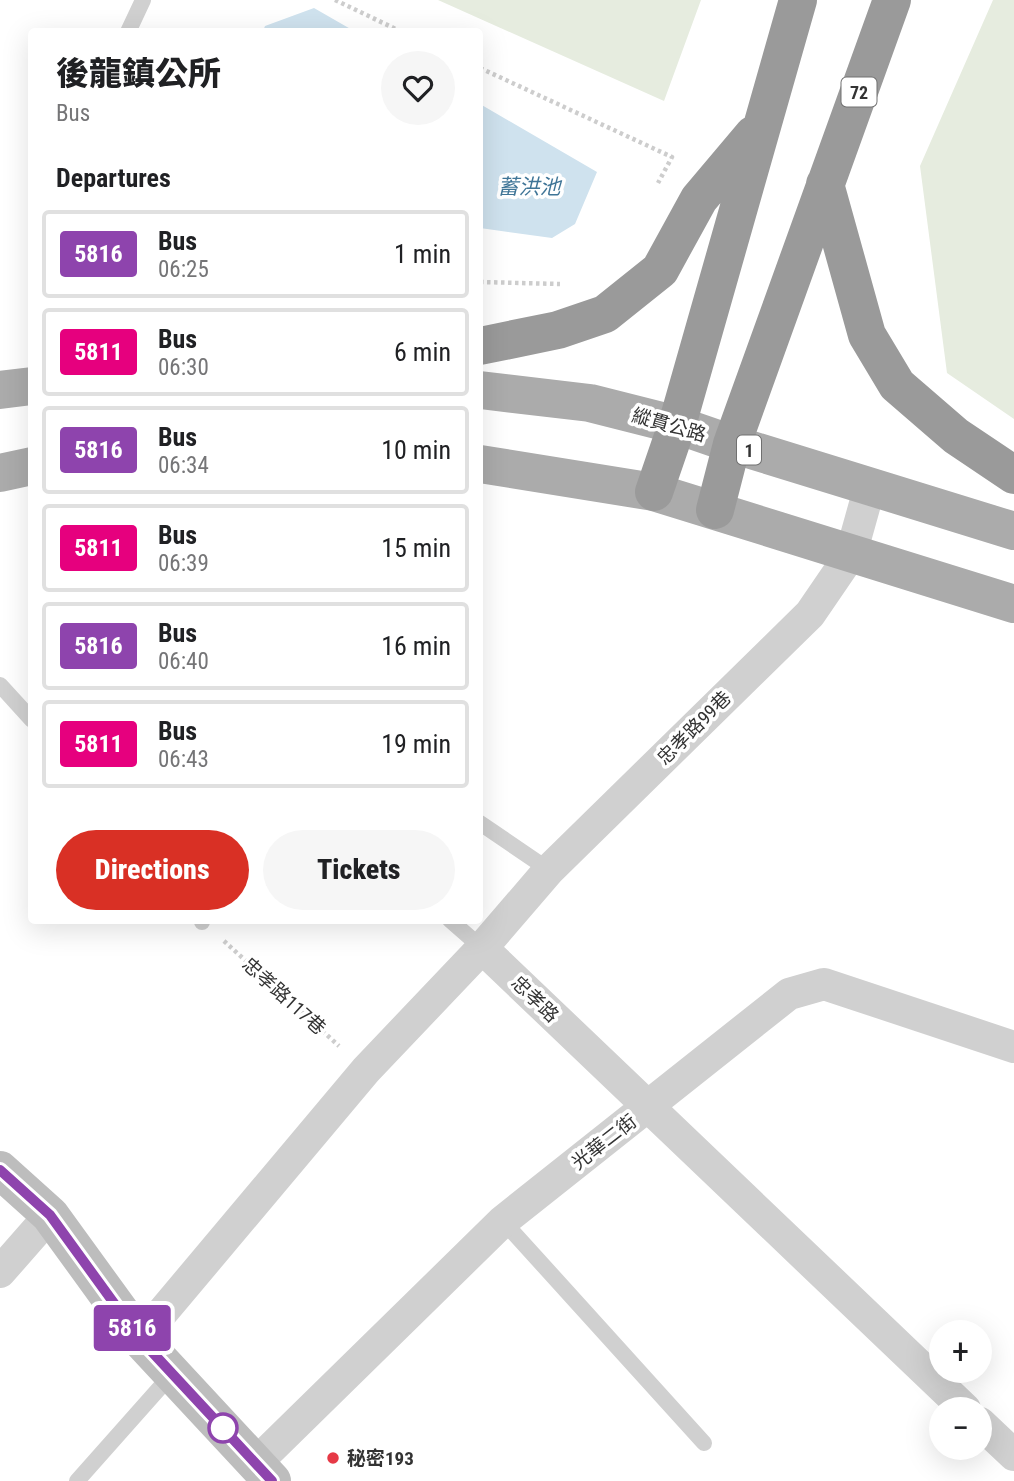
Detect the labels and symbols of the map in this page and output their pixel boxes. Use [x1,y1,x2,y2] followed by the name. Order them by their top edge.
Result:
[842,78,876,106] road number: 72
[498,175,562,199] water label: 蓄洪池
[629,403,709,447] street label: 縱貫公路
[737,436,761,464] road number: 1
[652,686,736,770] street label: 忠孝路99巷
[238,953,330,1039] street label: 忠孝路117巷
[507,971,563,1027] street label: 忠孝路
[567,1110,641,1174] street label: 光華二街
[83,1305,181,1351] line badge: 5816
[208,1413,238,1443] unlabelled marker
[347,1447,414,1470] place label: 秘密193
[325,1450,341,1466] marker: 秘密193

